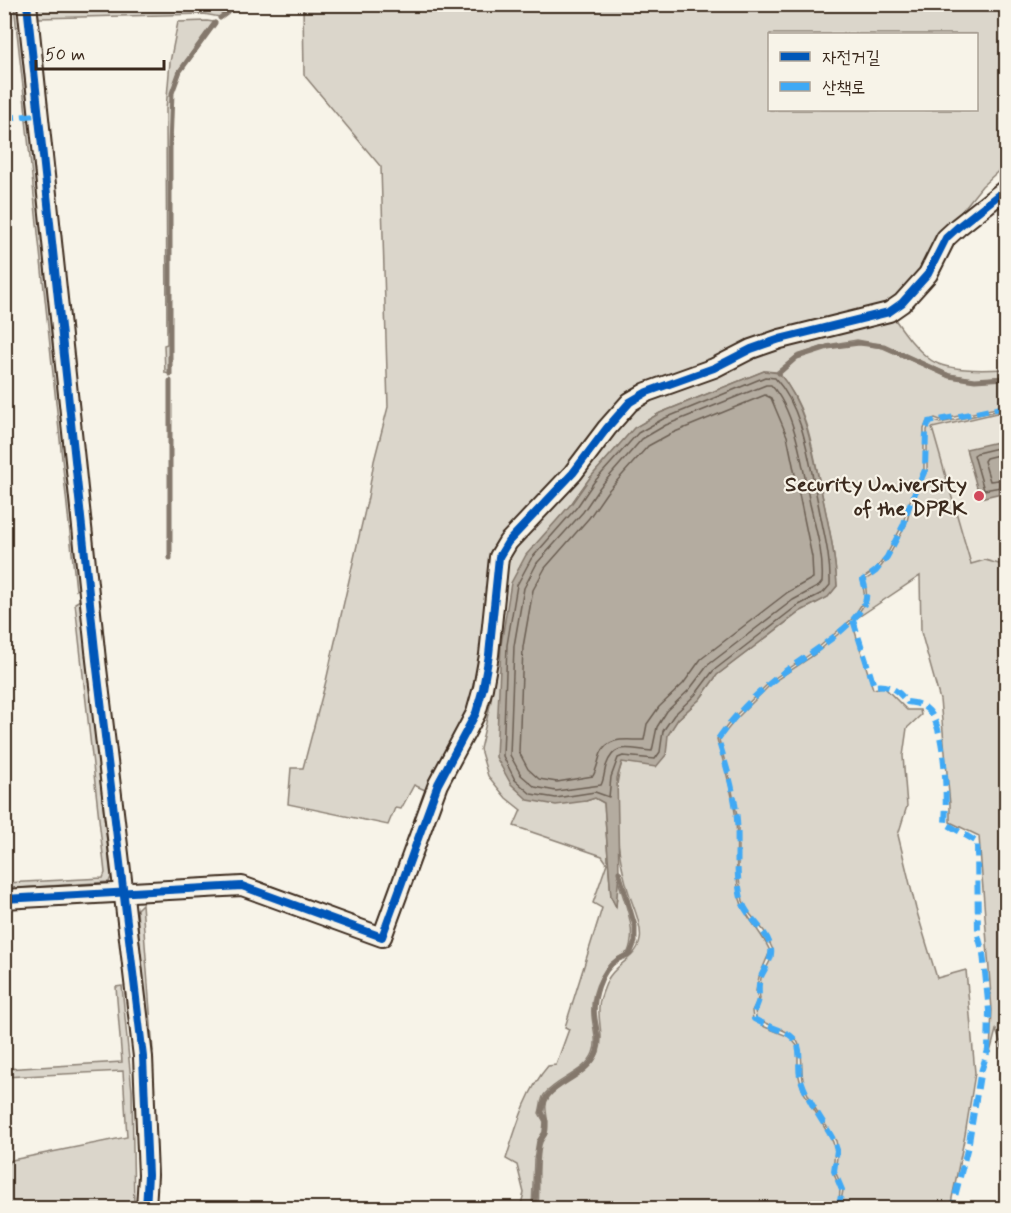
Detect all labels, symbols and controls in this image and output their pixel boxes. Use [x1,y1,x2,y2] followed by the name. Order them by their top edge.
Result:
[36,33,164,71] scale bar
[768,33,978,111] legend
[45,43,85,67] text: 50 m
[822,46,880,70] text: 자전거길
[822,76,865,100] text: 산책로
[785,471,968,523] place label: Security University of the DPRK
[972,489,986,503] marker: Security University of the DPRK

